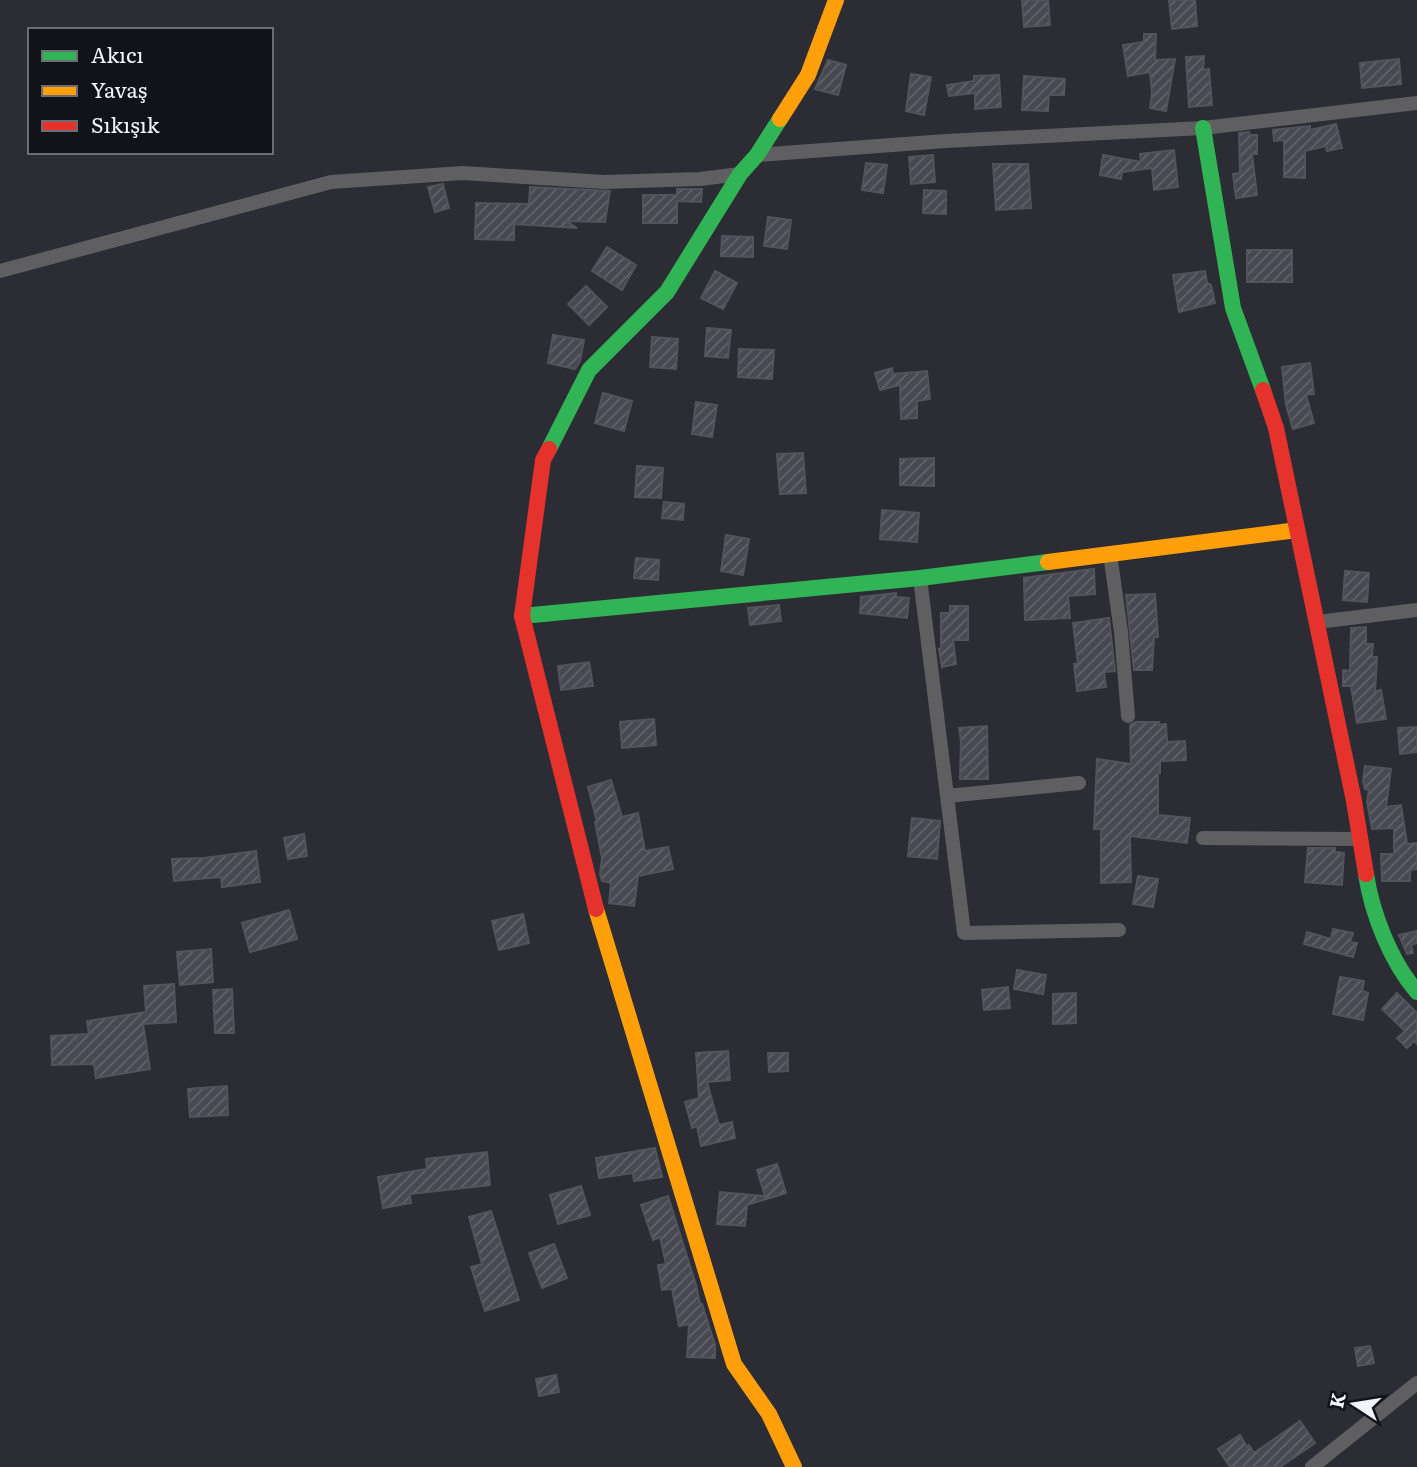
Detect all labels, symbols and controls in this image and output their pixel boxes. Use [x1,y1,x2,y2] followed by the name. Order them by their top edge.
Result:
[28,28,273,154] legend
[91,38,144,69] text: Akıcı
[91,73,147,104] text: Yavaş
[91,108,160,139] text: Sıkışık
[1319,1369,1389,1439] north arrow
[1321,1390,1352,1410] text: K

